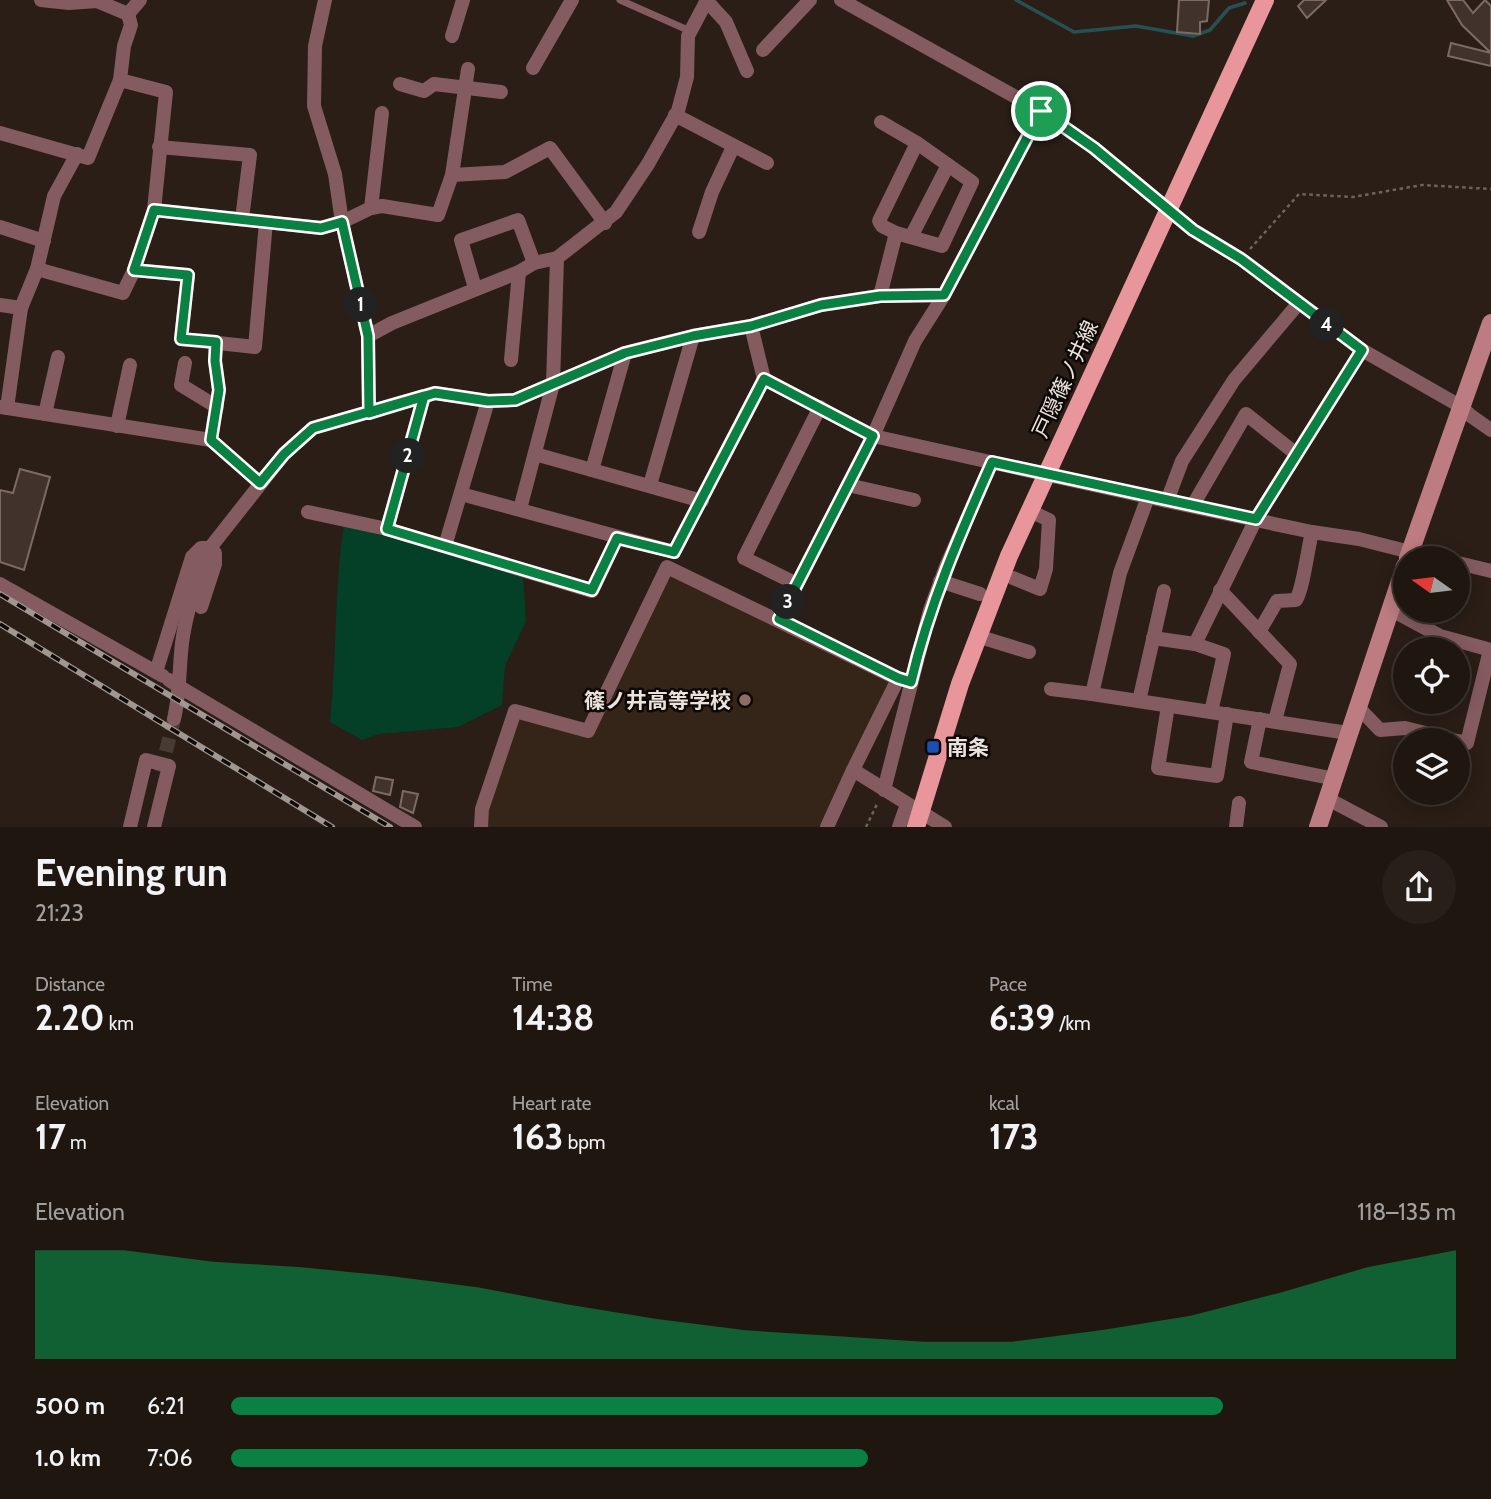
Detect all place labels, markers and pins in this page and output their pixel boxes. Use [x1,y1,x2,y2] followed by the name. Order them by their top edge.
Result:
[1011,81,1071,141] pin
[344,288,378,322] pin: 1
[1310,308,1344,342] pin: 4
[390,438,426,474] pin: 2
[770,584,806,620] pin: 3
[584,688,731,713] place label: 篠ノ井高等学校
[737,692,753,708] marker: 篠ノ井高等学校
[947,735,989,760] place label: 南条
[925,739,941,755] marker: 南条

